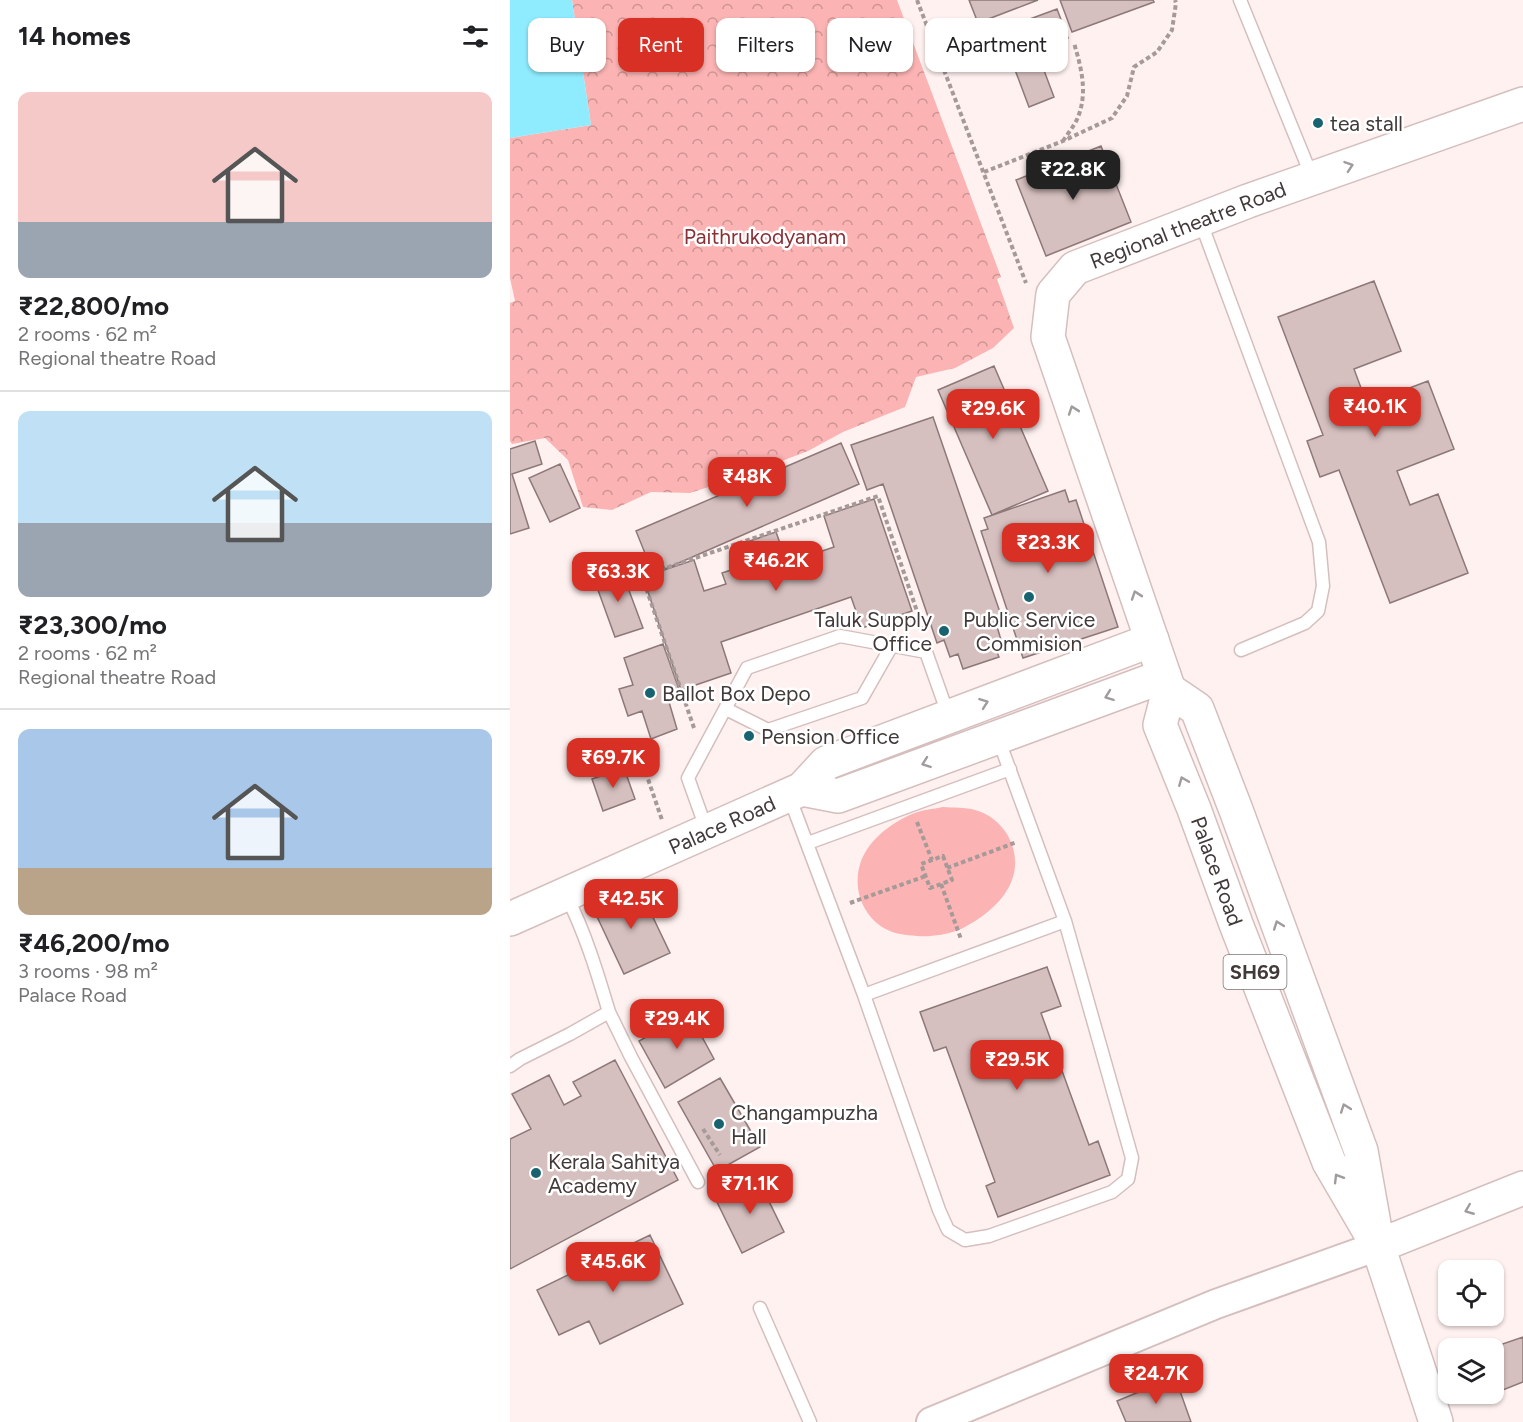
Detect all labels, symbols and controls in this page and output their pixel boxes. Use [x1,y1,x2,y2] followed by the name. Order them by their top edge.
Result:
[528,18,606,72] chip: Buy
[618,18,704,72] chip: Rent
[716,18,815,72] chip: Filters
[827,18,913,72] chip: New
[925,18,1068,72] chip: Apartment
[18,20,131,52] text: 14 homes
[459,20,492,53] icon: filters
[1330,111,1403,136] place label: tea stall
[1311,116,1325,130] marker: tea stall
[201,131,309,239] icon: home
[1024,150,1122,201] pin: ₹22.8K
[1040,157,1106,181] text: ₹22.8K
[1343,160,1354,173] one-way arrow
[1086,176,1290,274] street label: Regional theatre Road
[684,224,846,249] park label: Paithrukodyanam
[18,290,169,322] text: ₹22,800/mo
[18,322,157,346] text: 2 rooms · 62 m²
[18,346,216,370] text: Regional theatre Road
[1326,387,1424,438] pin: ₹40.1K
[944,389,1042,440] pin: ₹29.6K
[1343,394,1407,418] text: ₹40.1K
[960,396,1026,420] text: ₹29.6K
[1068,405,1081,416] one-way arrow
[201,450,309,558] icon: home
[711,457,783,508] pin: ₹48K
[722,464,772,488] text: ₹48K
[999,523,1097,574] pin: ₹23.3K
[1016,530,1080,554] text: ₹23.3K
[727,541,825,592] pin: ₹46.2K
[743,548,809,572] text: ₹46.2K
[569,552,667,603] pin: ₹63.3K
[586,559,650,583] text: ₹63.3K
[1022,590,1036,604] marker: Public Service Commision
[1131,590,1144,601] one-way arrow
[814,607,932,656] place label: Taluk Supply Office
[963,607,1095,656] place label: Public Service Commision
[18,609,167,641] text: ₹23,300/mo
[937,624,951,638] marker: Taluk Supply Office
[18,641,157,665] text: 2 rooms · 62 m²
[18,665,216,689] text: Regional theatre Road
[662,681,811,706] place label: Ballot Box Depo
[643,686,657,700] marker: Ballot Box Depo
[1104,689,1115,701] one-way arrow
[978,698,989,710] one-way arrow
[761,724,899,749] place label: Pension Office
[742,729,756,743] marker: Pension Office
[564,738,662,789] pin: ₹69.7K
[581,745,645,769] text: ₹69.7K
[921,756,932,769] one-way arrow
[201,768,309,876] icon: home
[1178,776,1190,787] one-way arrow
[665,790,779,860] street label: Palace Road
[1186,813,1248,929] street label: Palace Road
[582,879,680,930] pin: ₹42.5K
[598,886,664,910] text: ₹42.5K
[1272,920,1285,931] one-way arrow
[18,927,170,959] text: ₹46,200/mo
[1224,955,1287,989] road number: SH69
[18,959,158,983] text: 3 rooms · 98 m²
[18,983,127,1007] text: Palace Road
[628,999,726,1050] pin: ₹29.4K
[644,1006,710,1030] text: ₹29.4K
[968,1040,1066,1091] pin: ₹29.5K
[984,1047,1050,1071] text: ₹29.5K
[731,1100,878,1149] place label: Changampuzha Hall
[1340,1103,1353,1114] one-way arrow
[712,1117,726,1131] marker: Changampuzha Hall
[548,1149,680,1198] place label: Kerala Sahitya Academy
[701,1164,799,1215] pin: ₹71.1K
[529,1166,543,1180] marker: Kerala Sahitya Academy
[721,1171,779,1195] text: ₹71.1K
[1333,1174,1345,1184] one-way arrow
[1464,1203,1475,1215] one-way arrow
[564,1242,662,1293] pin: ₹45.6K
[580,1249,646,1273] text: ₹45.6K
[1438,1260,1504,1404] map controls
[1438,1260,1504,1326] button: locate
[1438,1338,1504,1404] button: layers
[1107,1354,1205,1405] pin: ₹24.7K
[1123,1361,1189,1385] text: ₹24.7K

